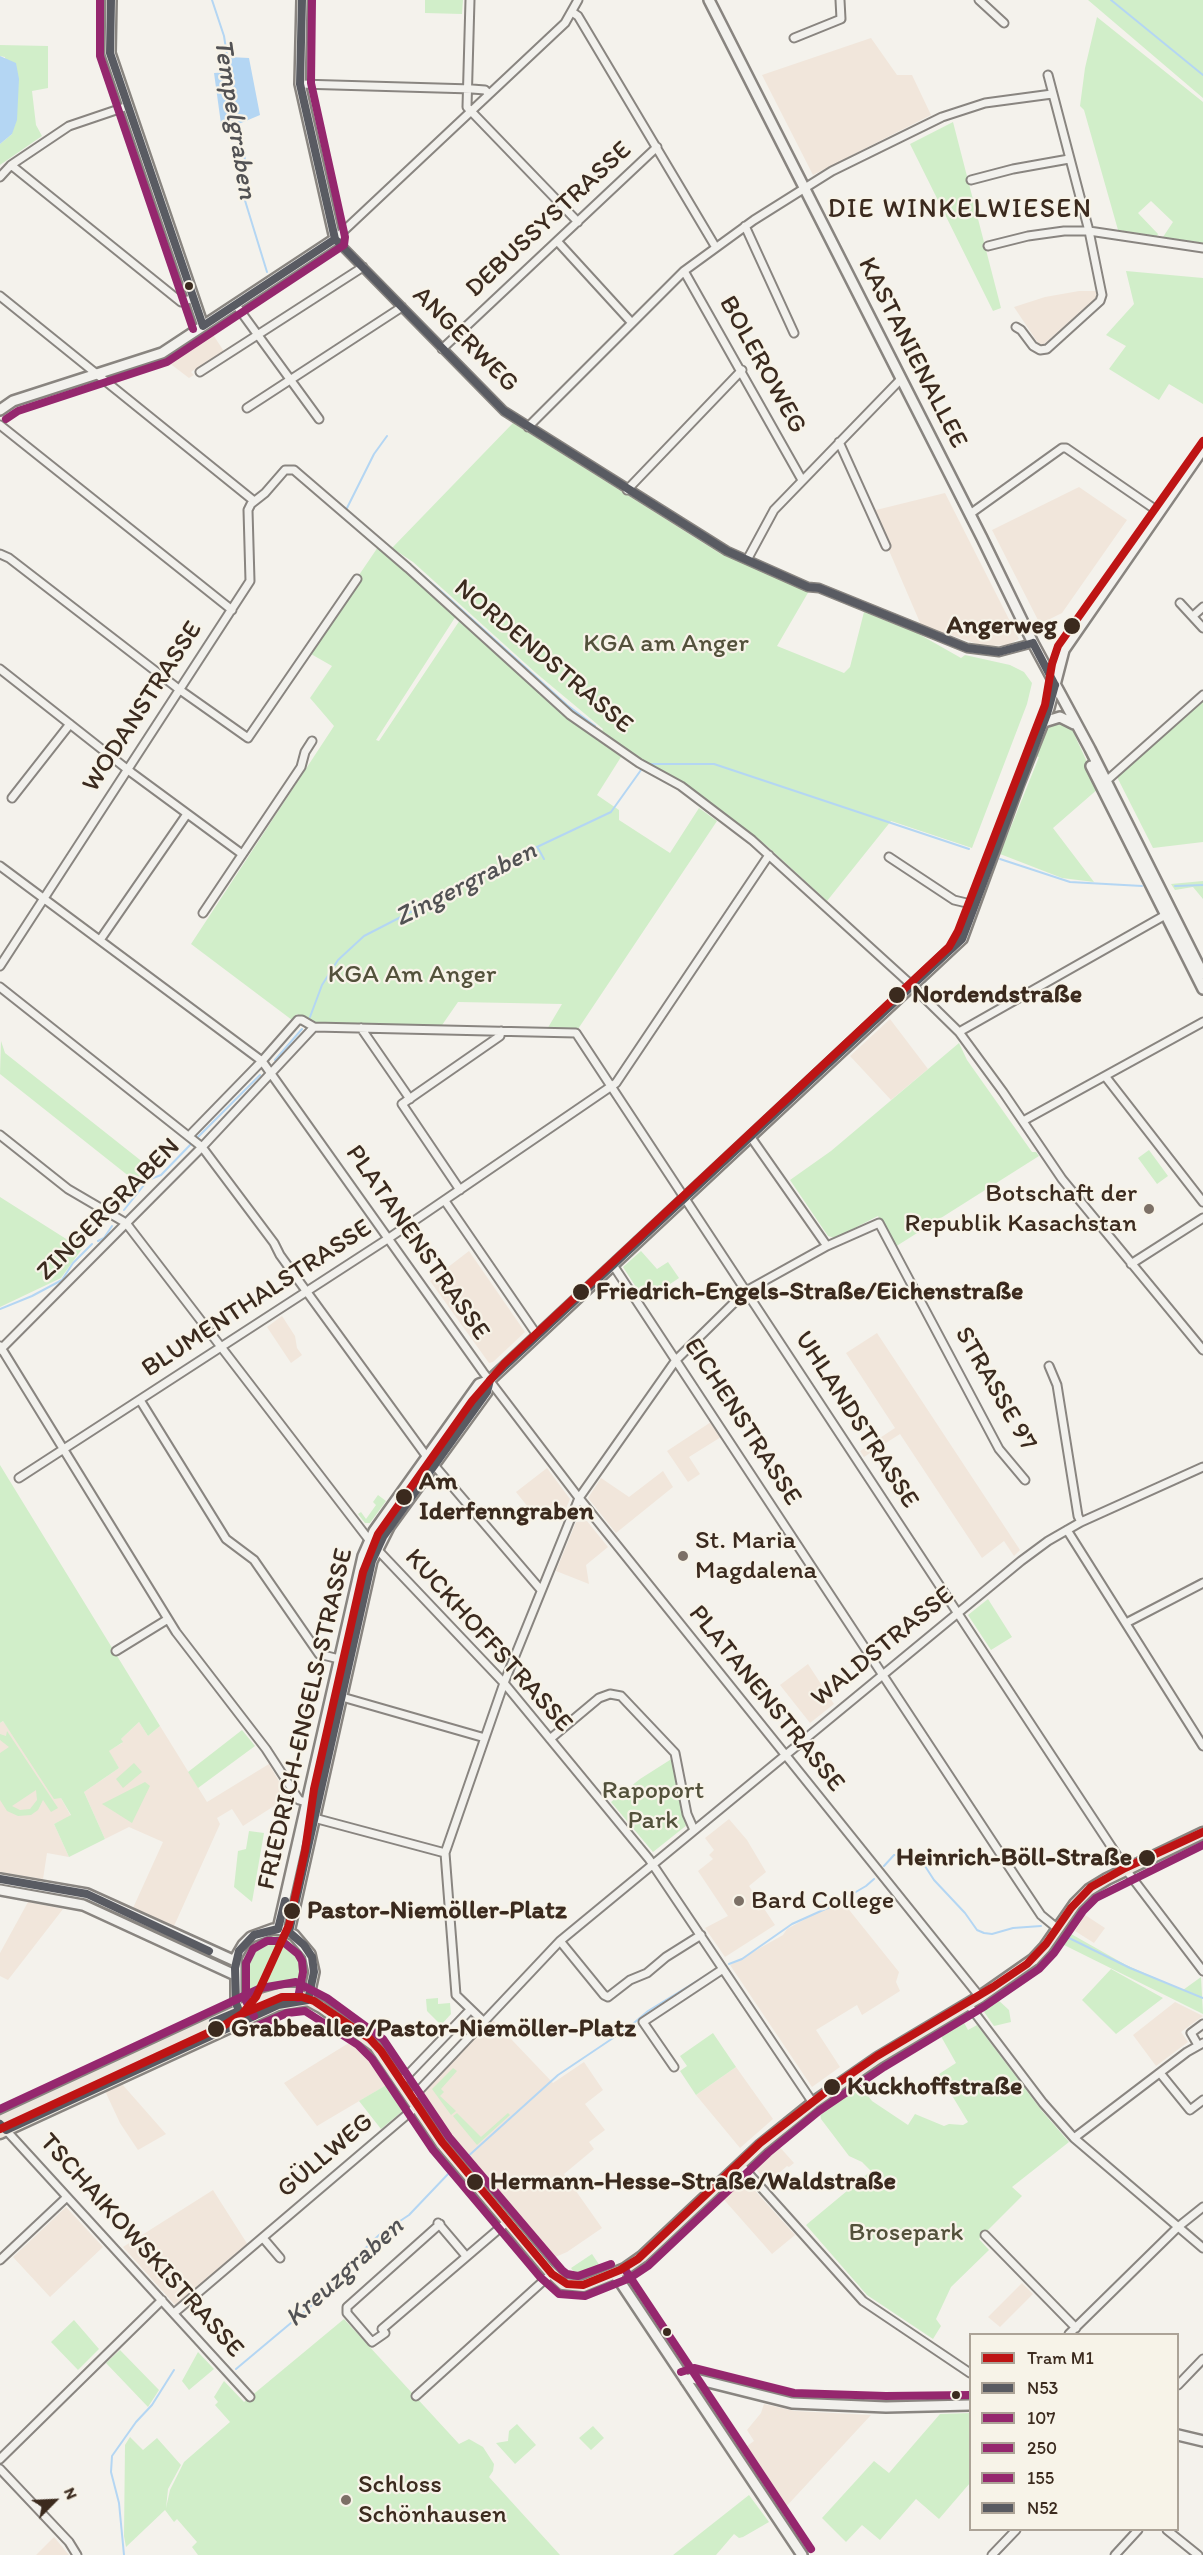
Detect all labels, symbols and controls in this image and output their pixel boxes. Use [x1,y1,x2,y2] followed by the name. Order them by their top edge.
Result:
[205,36,263,202] water label: Tempelgraben
[460,135,638,305] street label: DEBUSSYSTRASSE
[826,194,1094,226] district label: DIE WINKELWIESEN
[850,252,974,454] street label: KASTANIENALLEE
[183,280,195,292] unlabelled marker
[405,280,525,400] street label: ANGERWEG
[711,291,813,439] street label: BOLEROWEG
[447,573,639,741] street label: NORDENDSTRASSE
[946,610,1057,642] place label: Angerweg
[76,616,210,798] street label: WODANSTRASSE
[1062,616,1082,636] marker: Angerweg
[583,628,749,660] park label: KGA am Anger
[390,835,542,935] water label: Zingergraben
[328,959,496,991] park label: KGA Am Anger
[912,979,1082,1011] place label: Nordendstraße
[887,985,907,1005] marker: Nordendstraße
[31,1132,187,1288] street label: ZINGERGRABEN
[338,1139,496,1347] street label: PLATANENSTRASSE
[905,1178,1137,1240] place label: Botschaft der Republik Kasachstan
[1142,1202,1156,1216] marker: Botschaft der Republik Kasachstan
[136,1213,378,1385] street label: BLUMENTHALSTRASSE
[596,1276,1023,1308] place label: Friedrich-Engels-Straße/Eichenstraße
[571,1282,591,1302] marker: Friedrich-Engels-Straße/Eichenstraße
[947,1321,1043,1457] street label: STRASSE 97
[787,1326,925,1514] street label: UHLANDSTRASSE
[676,1332,808,1512] street label: EICHENSTRASSE
[419,1466,594,1528] place label: Am Iderfenngraben
[394,1487,414,1507] marker: Am Iderfenngraben
[695,1525,817,1586] place label: St. Maria Magdalena
[397,1543,579,1739] street label: KUCKHOFFSTRASSE
[252,1545,360,1893] street label: FRIEDRICH-ENGELS-STRASSE
[676,1549,690,1563] marker: St. Maria Magdalena
[805,1580,961,1714] street label: WALDSTRASSE
[681,1599,851,1799] street label: PLATANENSTRASSE
[602,1775,704,1836] park label: Rapoport Park
[896,1842,1132,1874] place label: Heinrich-Böll-Straße
[1137,1848,1157,1868] marker: Heinrich-Böll-Straße
[751,1885,894,1917] place label: Bard College
[732,1894,746,1908] marker: Bard College
[307,1895,567,1927] place label: Pastor-Niemöller-Platz
[282,1901,302,1921] marker: Pastor-Niemöller-Platz
[231,2013,636,2045] place label: Grabbeallee/Pastor-Niemöller-Platz
[206,2019,226,2039] marker: Grabbeallee/Pastor-Niemöller-Platz
[847,2071,1022,2103] place label: Kuckhoffstraße
[822,2077,842,2097] marker: Kuckhoffstraße
[272,2107,380,2205] street label: GÜLLWEG
[32,2128,250,2364] street label: TSCHAIKOWSKISTRASSE
[490,2166,896,2198] place label: Hermann-Hesse-Straße/Waldstraße
[465,2172,485,2192] marker: Hermann-Hesse-Straße/Waldstraße
[279,2211,411,2335] water label: Kreuzgraben
[848,2217,964,2249] park label: Brosepark
[661,2326,673,2338] unlabelled marker
[969,2333,1179,2531] legend
[1027,2347,1094,2369] text: Tram M1
[1027,2377,1058,2399] text: N53
[950,2389,962,2401] unlabelled marker
[1027,2407,1055,2429] text: 107
[1027,2437,1057,2459] text: 250
[1027,2467,1054,2489] text: 155
[358,2469,507,2530] place label: Schloss Schönhausen
[24,2471,84,2531] north arrow
[60,2485,82,2502] text: N
[339,2493,353,2507] marker: Schloss Schönhausen
[1027,2497,1058,2519] text: N52

